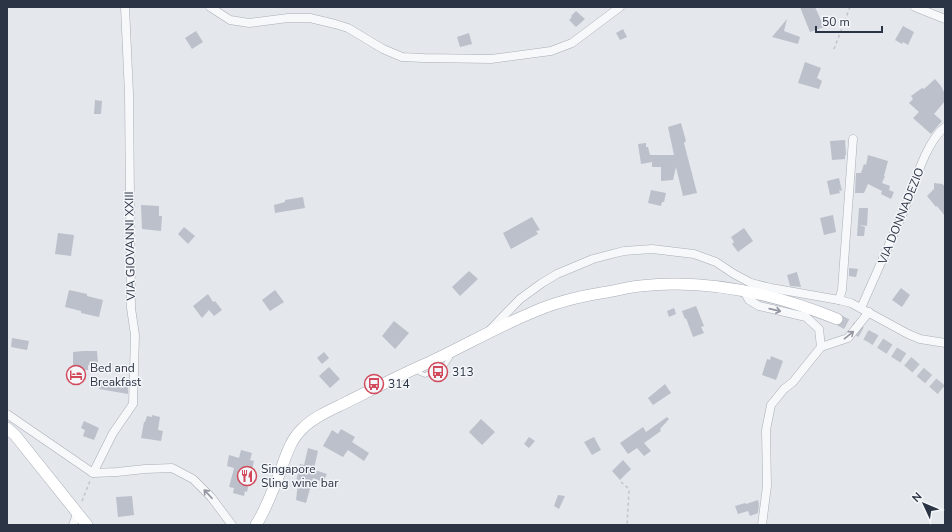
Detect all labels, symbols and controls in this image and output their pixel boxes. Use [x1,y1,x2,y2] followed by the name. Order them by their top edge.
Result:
[816,8,882,34] scale bar
[822,14,850,30] text: 50 m
[874,165,928,268] street label: VIA DONNADEZIO
[121,191,139,302] street label: VIA GIOVANNI XXIII
[769,307,782,315] one-way arrow
[844,331,855,340] one-way arrow
[90,360,142,390] place label: Bed and Breakfast
[427,361,449,383] bus stop icon: 313
[65,364,87,386] hotel icon: Bed and Breakfast
[452,364,474,380] place label: 313
[363,373,385,395] bus stop icon: 314
[388,376,410,392] place label: 314
[261,461,339,491] place label: Singapore Sling wine bar
[236,465,258,487] restaurant icon: Singapore Sling wine bar
[904,484,944,524] north arrow
[203,489,213,499] one-way arrow
[909,489,925,506] text: N

